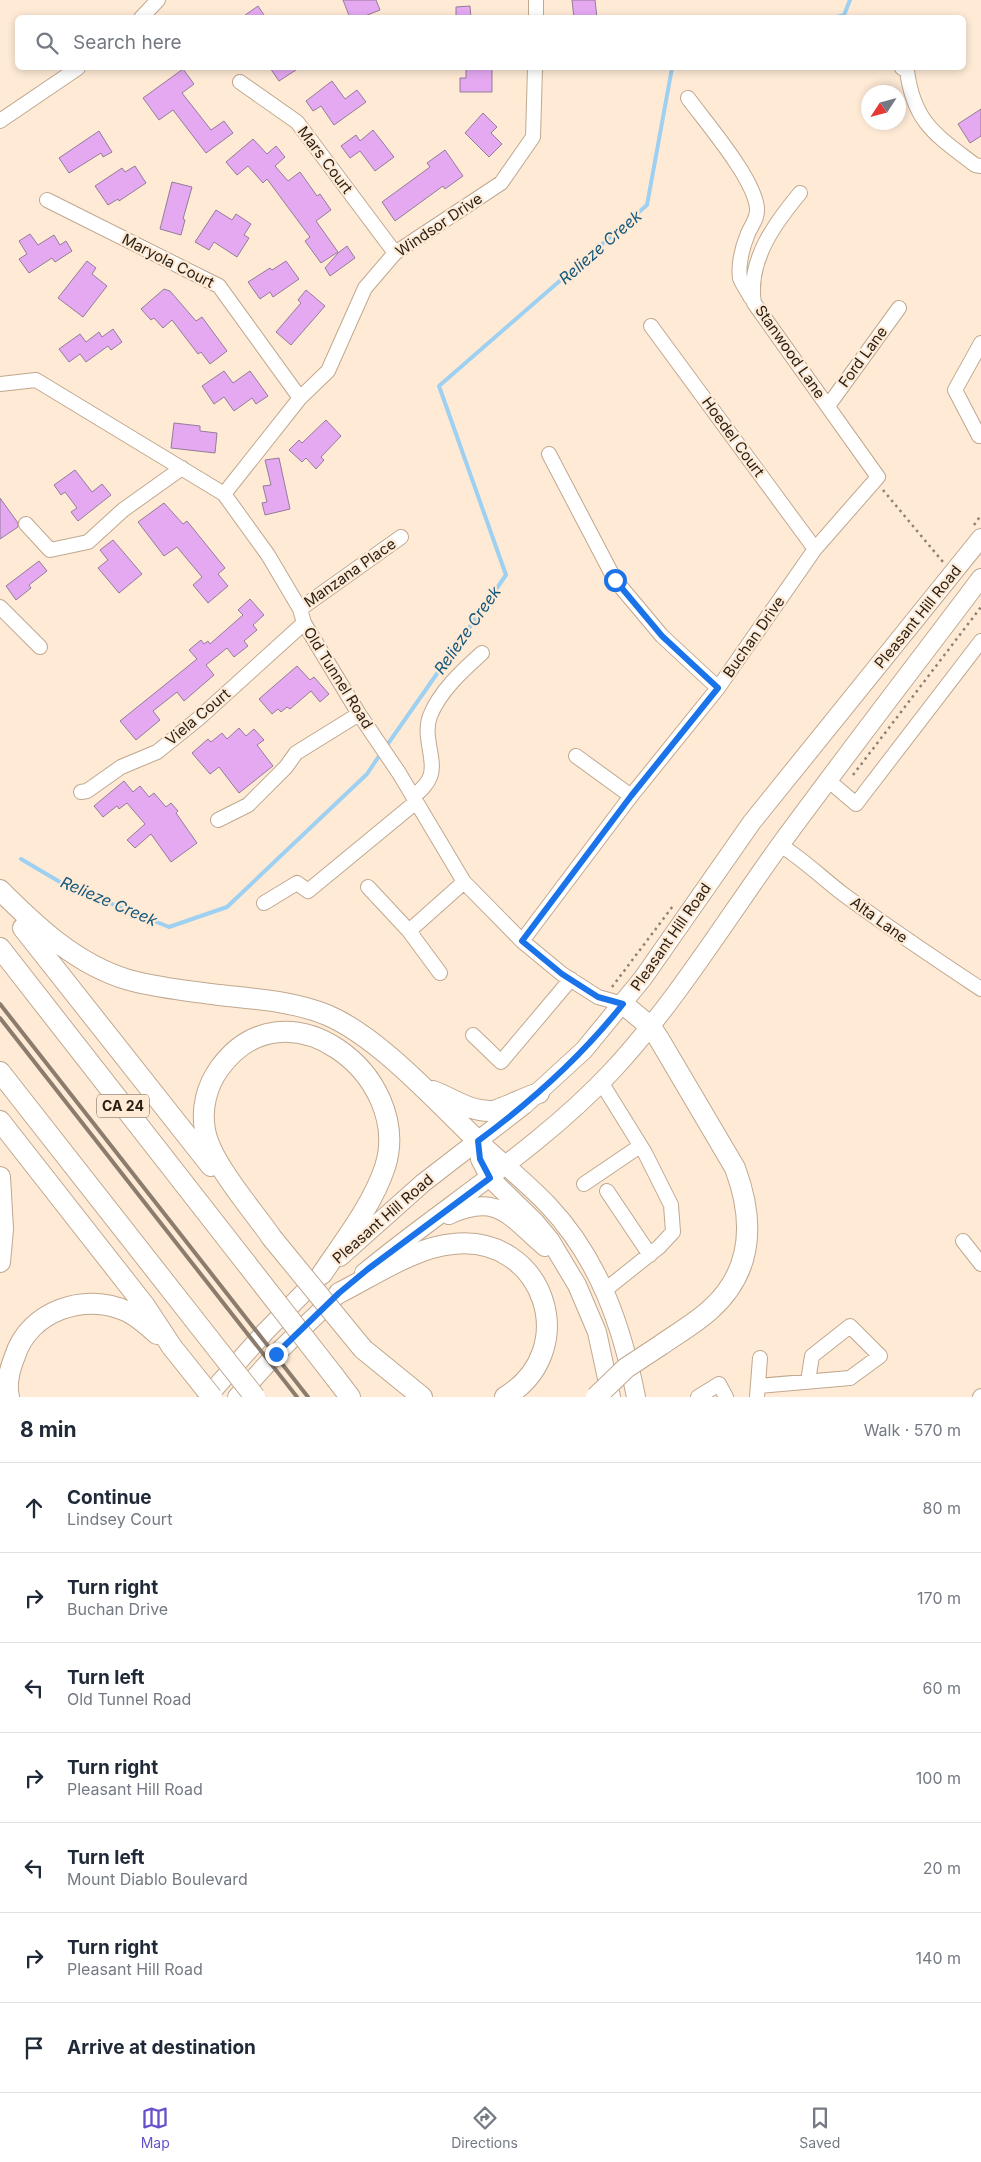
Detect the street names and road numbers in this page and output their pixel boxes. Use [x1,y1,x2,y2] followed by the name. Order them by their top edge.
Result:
[294,122,357,197] street label: Mars Court
[392,189,486,261] street label: Windsor Drive
[119,229,218,292] street label: Maryola Court
[751,301,830,402] street label: Stanwood Lane
[834,323,891,391] street label: Ford Lane
[698,393,769,480] street label: Hoedel Court
[300,534,399,611] street label: Manzana Place
[870,561,965,672] street label: Pleasant Hill Road
[719,592,789,681] street label: Buchan Drive
[300,623,377,732] street label: Old Tunnel Road
[161,684,234,749] street label: Viela Court
[626,879,715,994] street label: Pleasant Hill Road
[847,892,912,947] street label: Alta Lane
[97,1094,149,1118] road number: CA 24
[328,1170,437,1268] street label: Pleasant Hill Road

